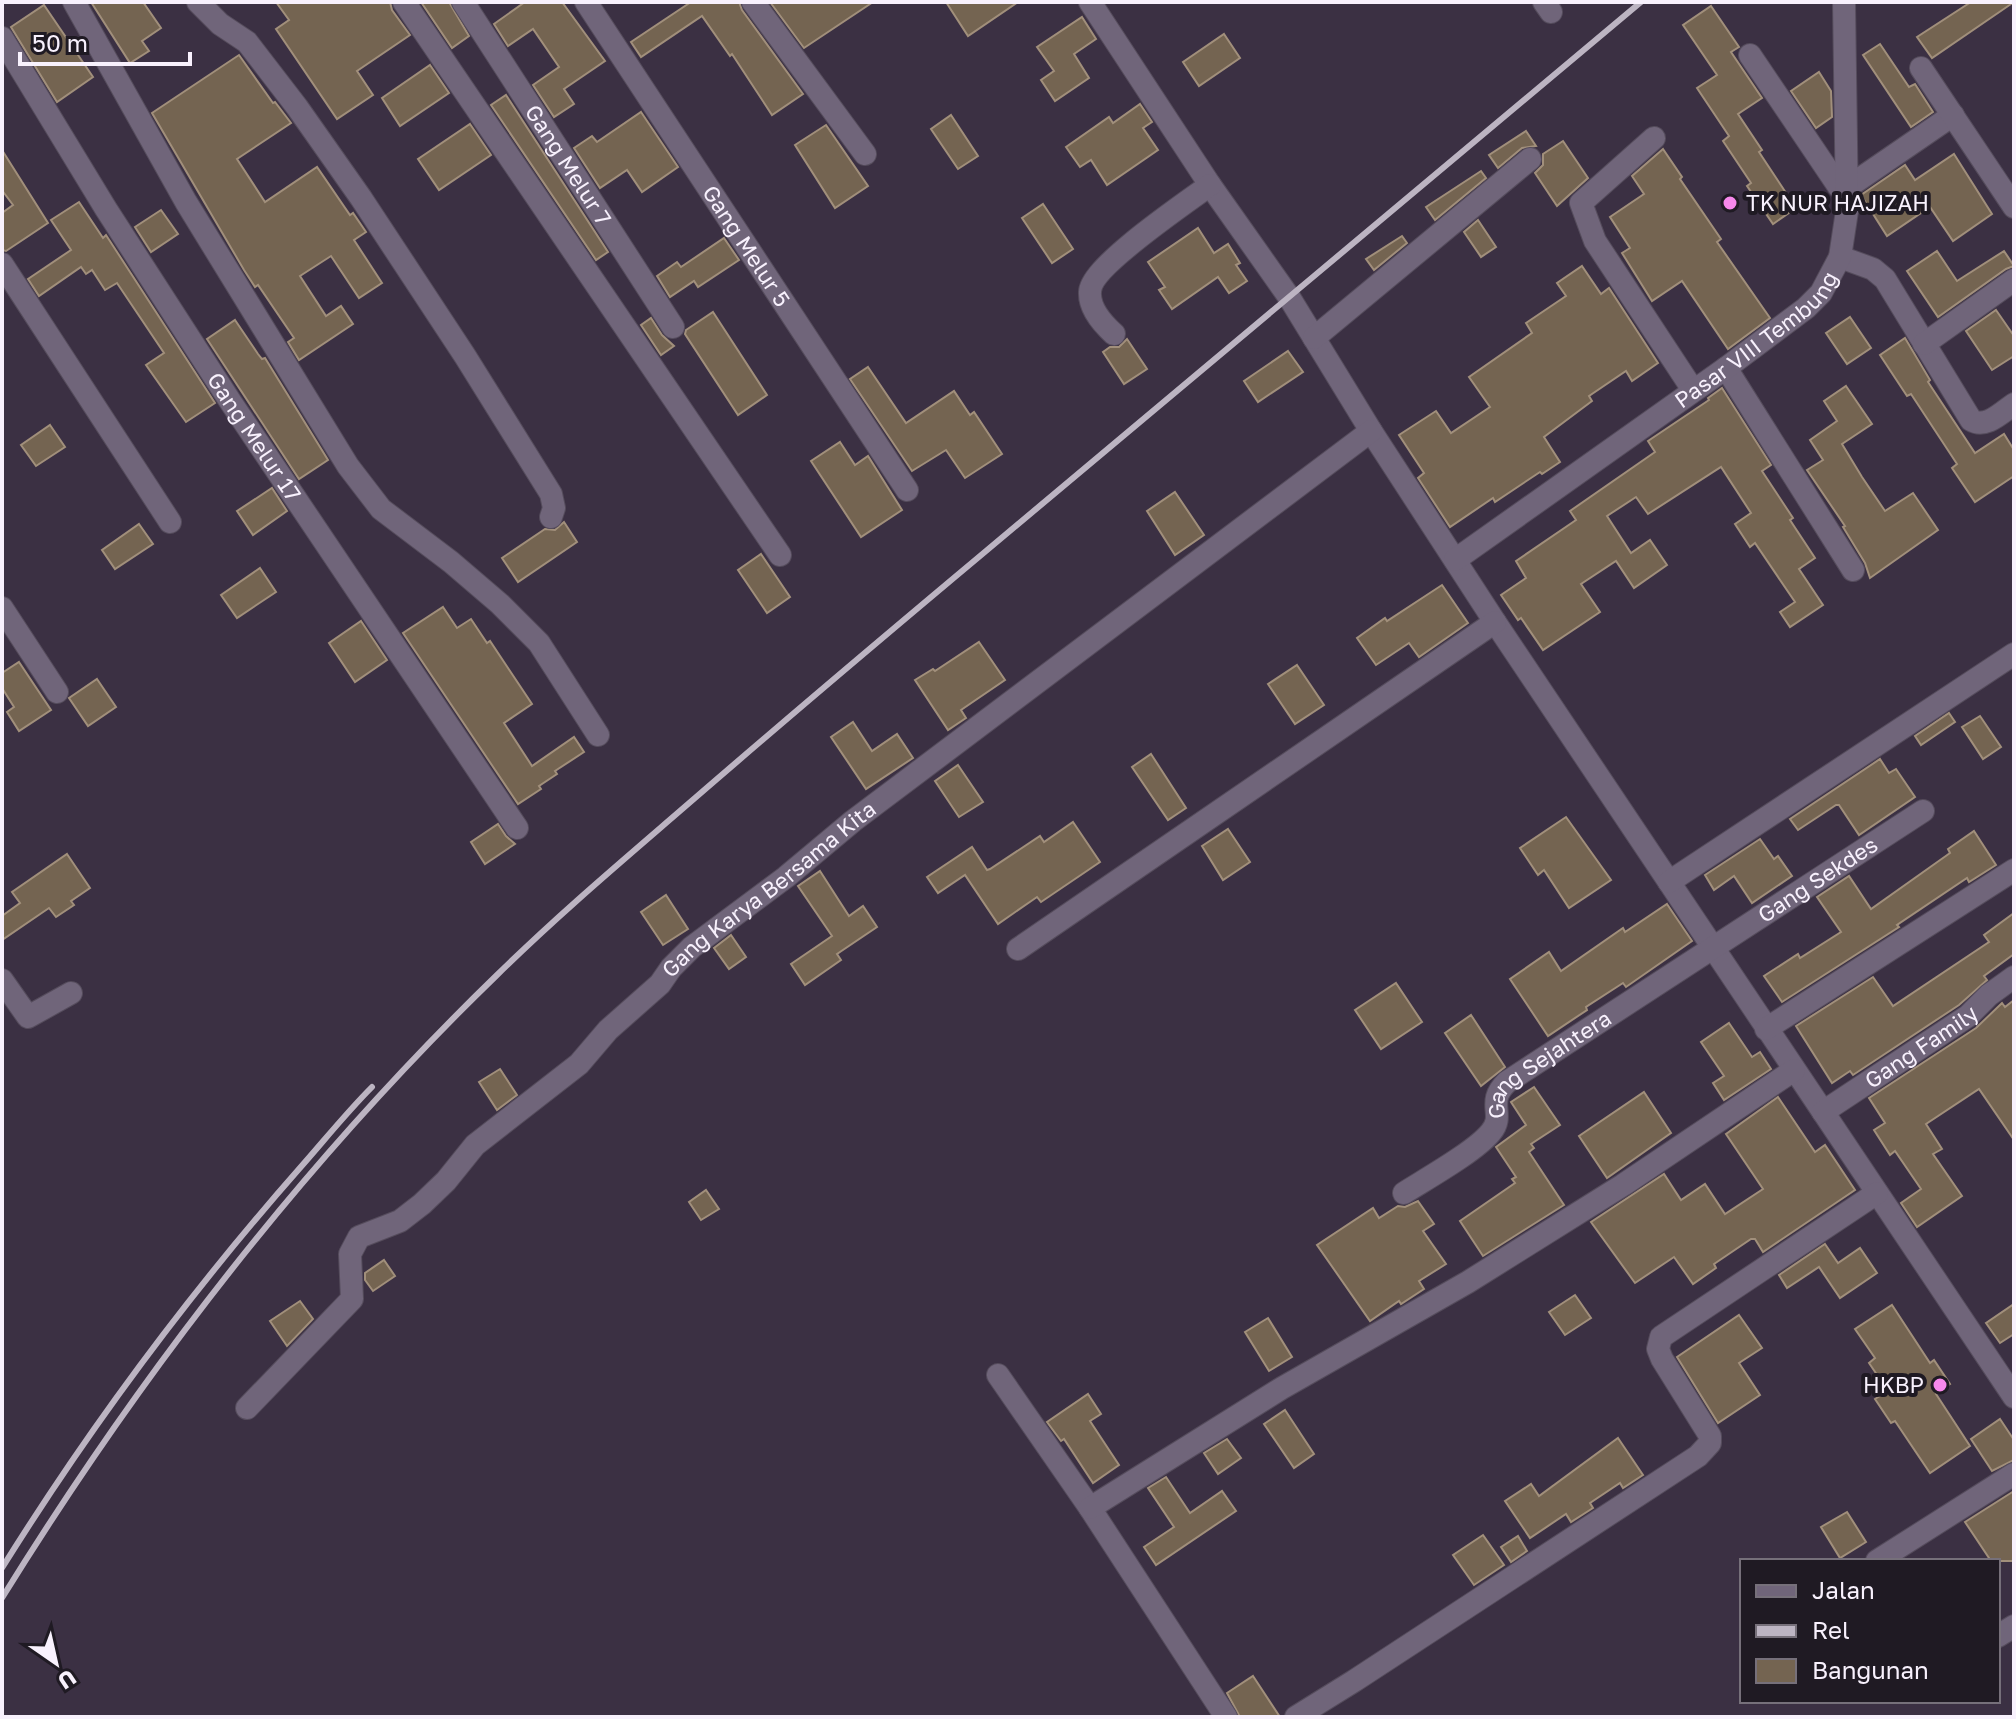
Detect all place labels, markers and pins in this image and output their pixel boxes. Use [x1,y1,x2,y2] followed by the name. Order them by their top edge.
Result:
[1746,189,1929,216] place label: TK NUR HAJIZAH
[1721,194,1739,212] marker: TK NUR HAJIZAH
[1863,1371,1924,1398] place label: HKBP
[1931,1376,1949,1394] marker: HKBP

